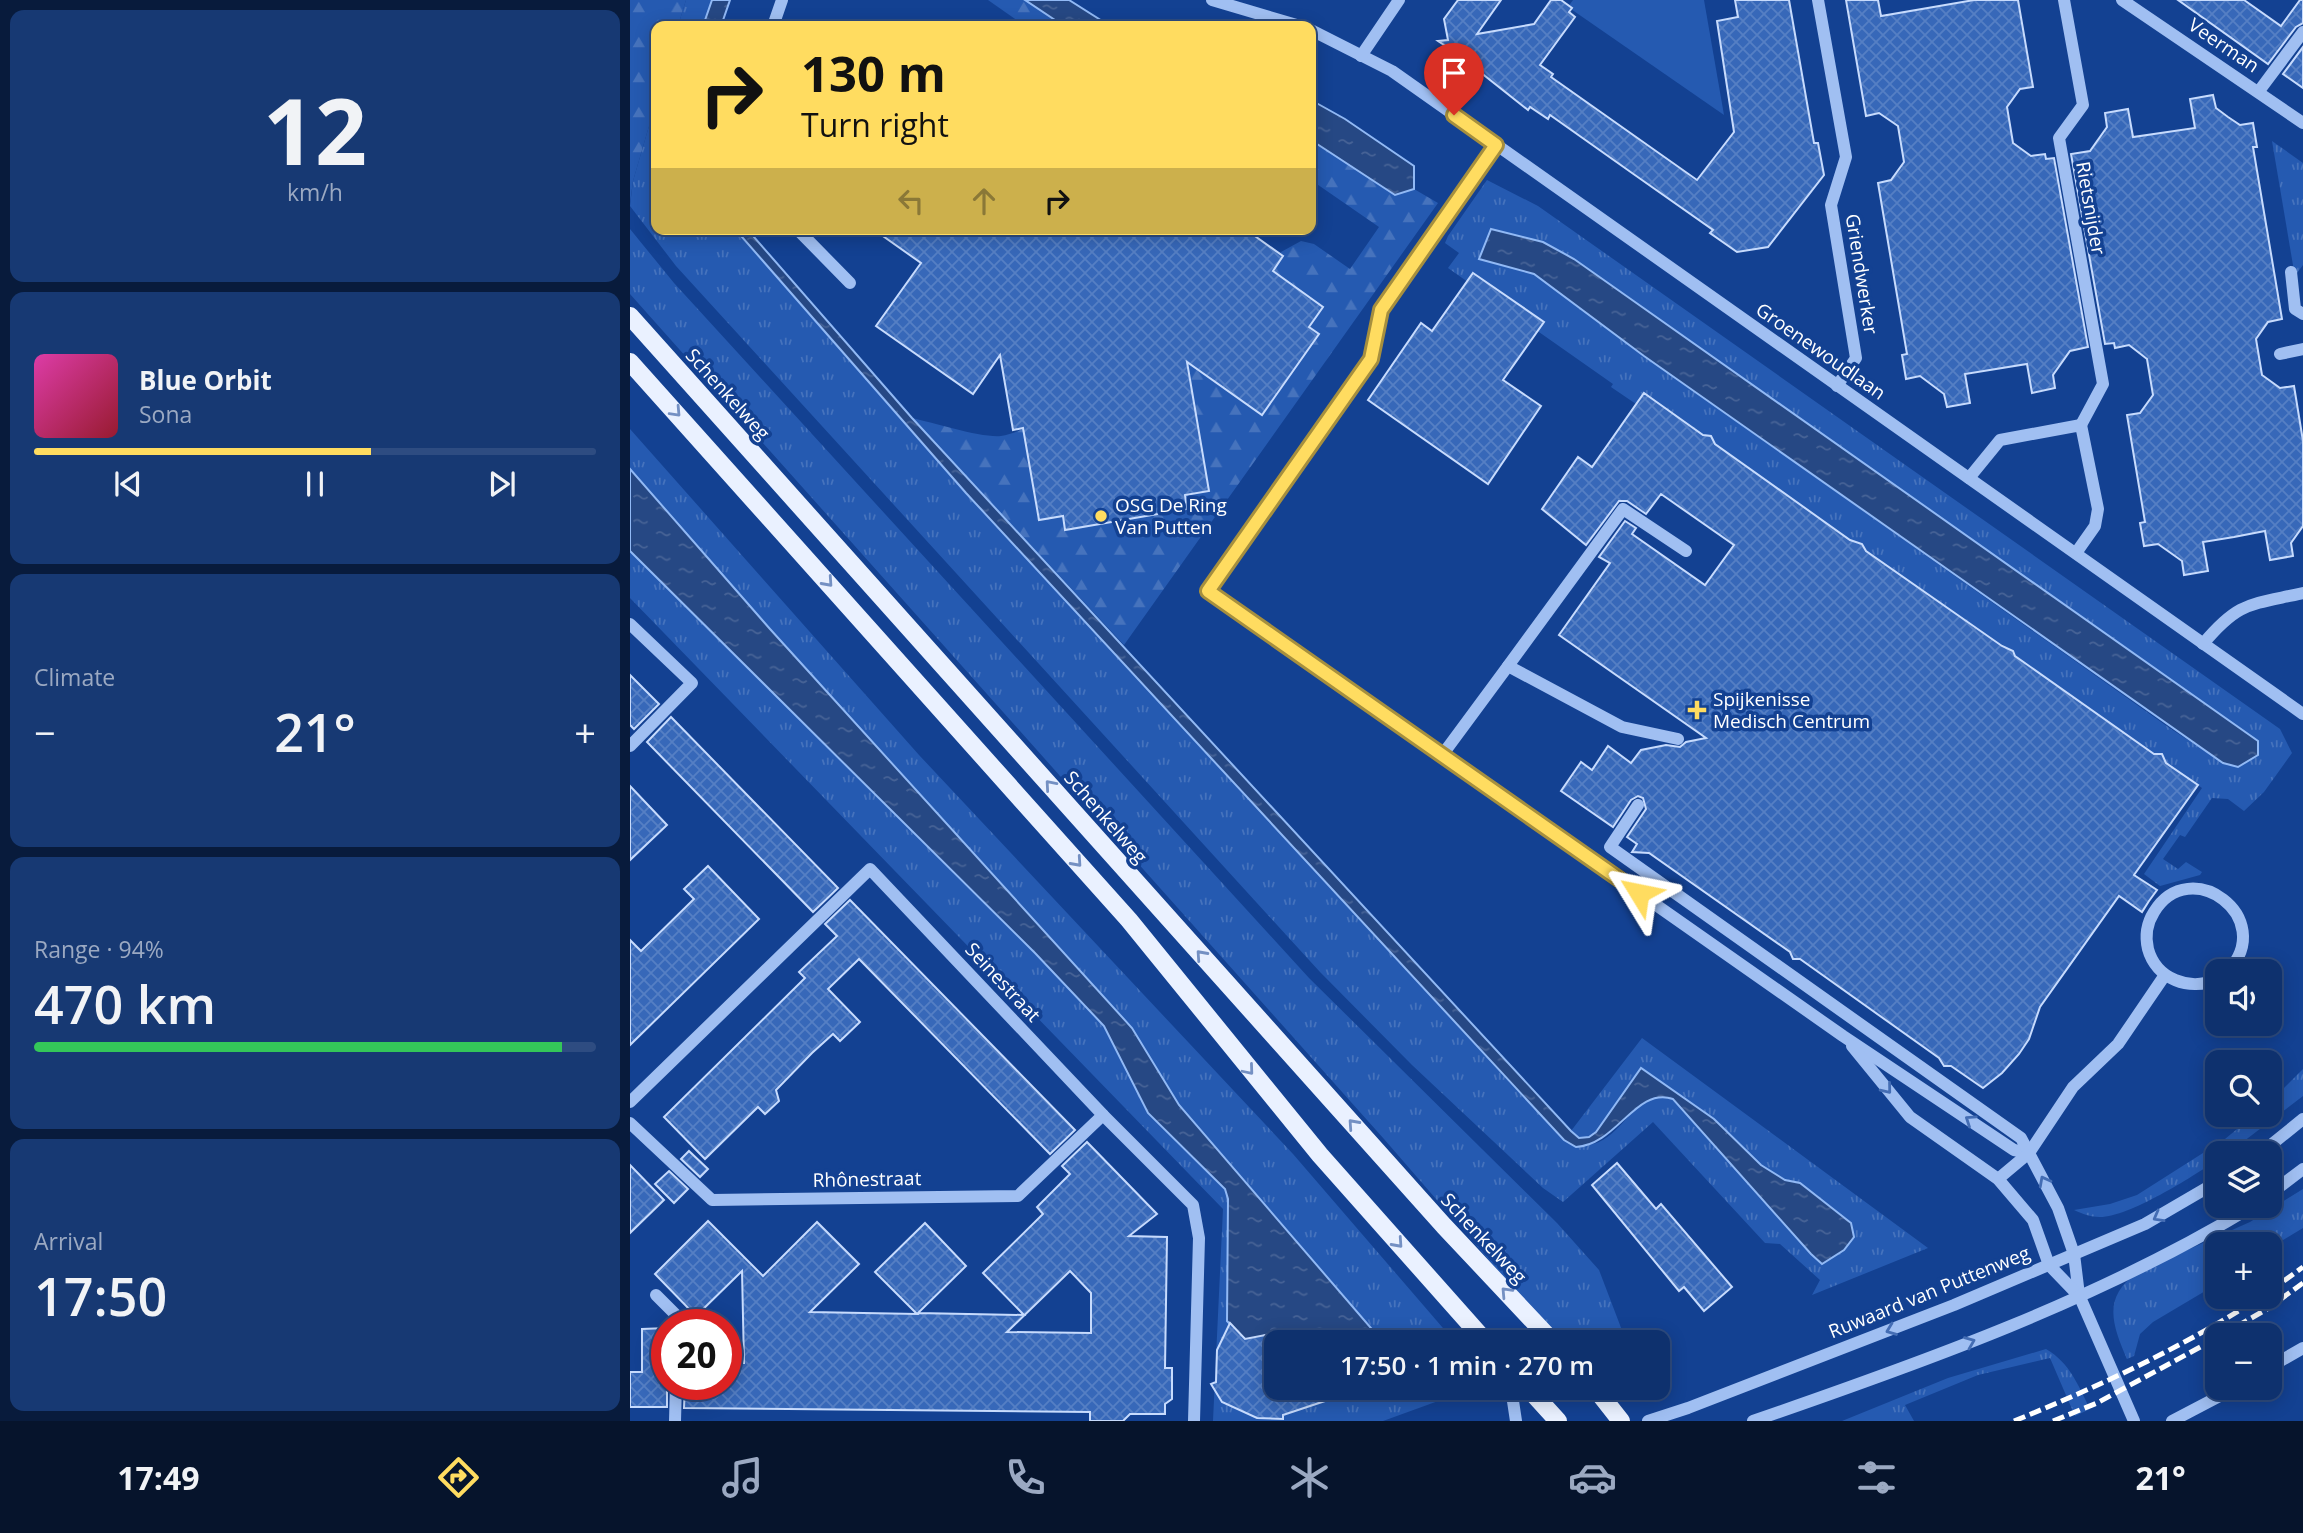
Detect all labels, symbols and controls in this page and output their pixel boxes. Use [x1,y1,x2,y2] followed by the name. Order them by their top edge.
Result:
[2183,12,2265,78] street label: Veerman
[801,40,946,106] text: 130 m
[1424,43,1484,115] pin
[686,49,777,140] icon: right
[1435,54,1473,92] icon: arrive
[263,68,367,192] text: 12
[801,103,949,146] text: Turn right
[2070,159,2112,257] street label: Rietsnijder
[287,176,343,208] text: km/h
[892,182,930,220] icon: left
[965,182,1003,220] icon: ahead
[1038,182,1076,220] icon: right
[1840,212,1884,336] street label: Griendwerker
[1751,296,1891,406] street label: Groenewoudlaan
[680,343,776,445] street label: Schenkelweg
[139,362,272,398] text: Blue Orbit
[139,398,192,430] text: Sona
[668,404,680,417] one-way arrow
[109,465,147,503] icon: previous
[296,465,334,503] icon: pause
[483,465,521,503] icon: next
[1115,492,1227,540] place label: OSG De Ring Van Putten
[1093,508,1109,524] marker: OSG De Ring Van Putten
[820,574,832,587] one-way arrow
[34,661,115,693] text: Climate
[1713,686,1870,734] place label: Spijkenisse Medisch Centrum
[274,696,356,767] text: 21°
[1687,700,1707,720] marker: Spijkenisse Medisch Centrum
[34,706,56,758] text: −
[574,706,596,758] text: +
[1059,765,1153,869] street label: Schenkelweg
[1046,780,1058,793] one-way arrow
[1069,853,1081,866] one-way arrow
[1602,856,1676,930] position arrow
[34,933,164,965] text: Range · 94%
[959,937,1047,1027] street label: Seinestraat
[1197,950,1209,963] one-way arrow
[2205,959,2282,1400] map controls
[2205,959,2282,1036] button: sound
[34,968,216,1039] text: 470 km
[2205,1050,2282,1127] button: search
[1241,1063,1254,1075] one-way arrow
[1878,1081,1891,1093] one-way arrow
[1965,1116,1978,1128] one-way arrow
[1349,1119,1361,1132] one-way arrow
[2205,1141,2282,1218] button: layers
[812,1165,922,1193] street label: Rhônestraat
[2038,1176,2052,1188] one-way arrow
[1435,1187,1533,1289] street label: Schenkelweg
[2153,1209,2166,1222] one-way arrow
[34,1225,103,1257] text: Arrival
[2205,1232,2282,1309] button: +
[1390,1235,1402,1248] one-way arrow
[1825,1240,2033,1344] street label: Ruwaard van Puttenweg
[34,1260,167,1331] text: 17:50
[1502,1288,1515,1301] one-way arrow
[651,1309,742,1400] speed limit sign: 20
[1885,1321,1897,1335] one-way arrow
[2205,1323,2282,1400] button: −
[1963,1336,1975,1350] one-way arrow
[1340,1347,1594,1383] text: 17:50 · 1 min · 270 m
[434,1453,483,1502] icon: directions
[718,1453,767,1502] icon: music
[1001,1453,1050,1502] icon: phone
[1285,1453,1334,1502] icon: climate
[1568,1453,1617,1502] icon: car
[1852,1453,1901,1502] icon: filters
[117,1456,200,1499] text: 17:49
[2135,1456,2186,1499] text: 21°

